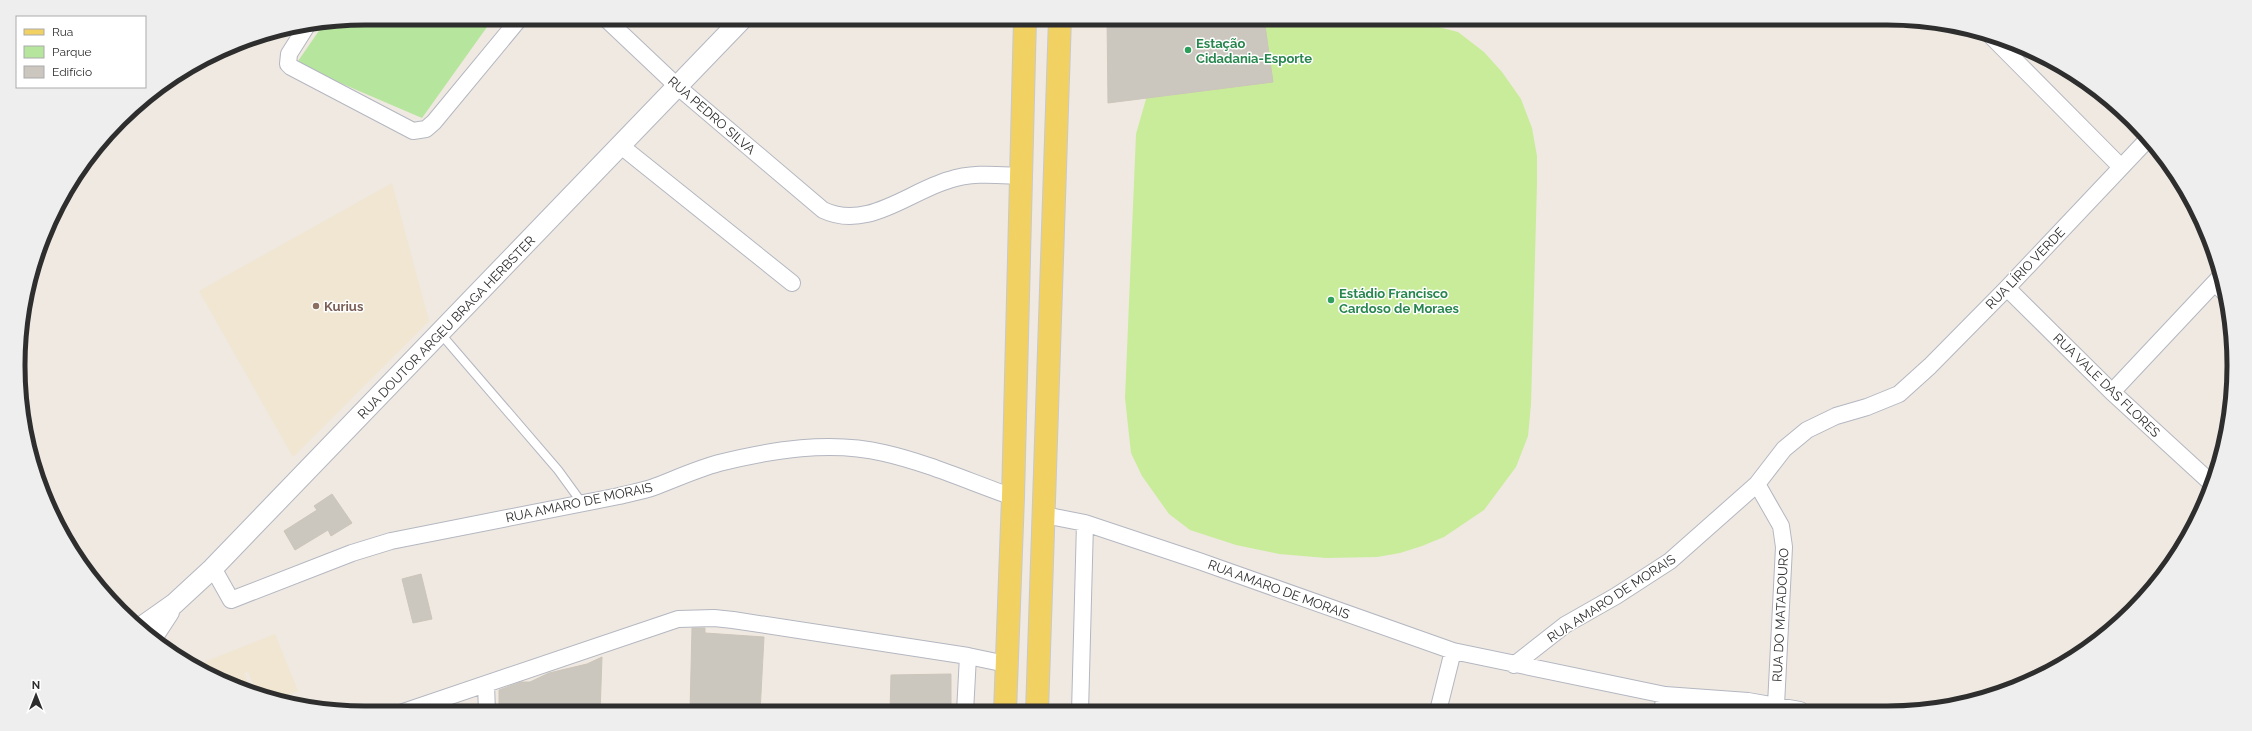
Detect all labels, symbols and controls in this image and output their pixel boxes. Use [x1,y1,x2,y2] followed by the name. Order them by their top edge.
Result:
[16,16,146,88] legend
[52,25,73,39] text: Rua
[1196,36,1312,66] place label: Estação Cidadania-Esporte
[52,45,92,59] text: Parque
[1183,45,1193,55] marker: Estação Cidadania-Esporte
[52,65,92,79] text: Edifício
[665,73,759,157] street label: RUA PEDRO SILVA
[1983,225,2068,312] street label: RUA LÍRIO VERDE
[355,233,538,422] street label: RUA DOUTOR ARGEU BRAGA HERBSTER
[1339,286,1460,316] place label: Estádio Francisco Cardoso de Moraes
[1326,295,1336,305] marker: Estádio Francisco Cardoso de Moraes
[324,299,364,314] place label: Kurius
[311,301,321,311] marker: Kurius
[2050,330,2163,440] street label: RUA VALE DAS FLORES
[504,480,654,525] street label: RUA AMARO DE MORAIS
[1769,547,1792,682] street label: RUA DO MATADOURO
[1544,551,1678,646] street label: RUA AMARO DE MORAIS
[1206,557,1352,622] street label: RUA AMARO DE MORAIS
[16,675,56,715] north arrow
[32,679,40,692] text: N

